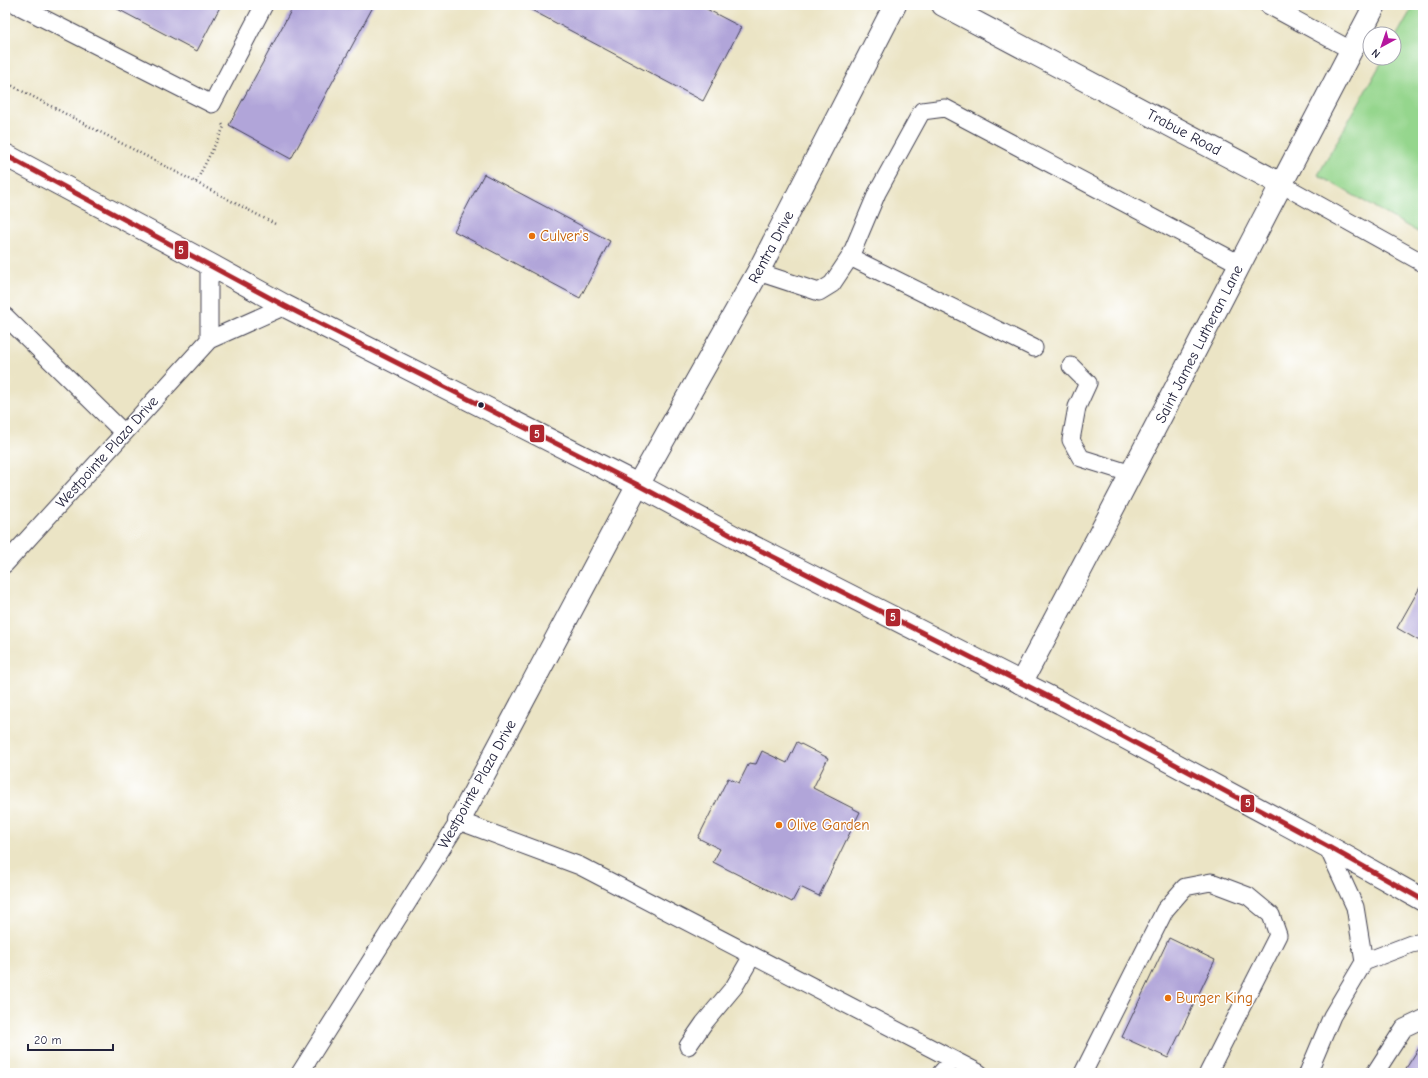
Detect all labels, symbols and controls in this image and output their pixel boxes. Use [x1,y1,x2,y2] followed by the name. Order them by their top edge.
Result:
[1362,26,1402,66] north arrow
[1369,46,1383,61] text: N
[1144,105,1224,159] street label: Trabue Road
[744,207,798,286] street label: Rentra Drive
[540,227,589,245] place label: Culver's
[527,231,537,241] marker: Culver's
[174,240,189,260] line badge: 5
[178,244,184,257] text: 5
[1151,261,1247,426] street label: Saint James Lutheran Lane
[52,392,162,512] street label: Westpointe Plaza Drive
[476,400,486,410] unlabelled marker
[529,424,545,443] line badge: 5
[534,428,540,441] text: 5
[885,608,901,627] line badge: 5
[890,611,896,624] text: 5
[434,716,520,852] street label: Westpointe Plaza Drive
[1240,794,1255,813] line badge: 5
[1245,797,1251,810] text: 5
[787,816,870,834] place label: Olive Garden
[774,820,784,830] marker: Olive Garden
[1176,989,1253,1007] place label: Burger King
[1163,993,1173,1003] marker: Burger King
[28,1026,113,1052] scale bar
[34,1033,62,1047] text: 20 m

